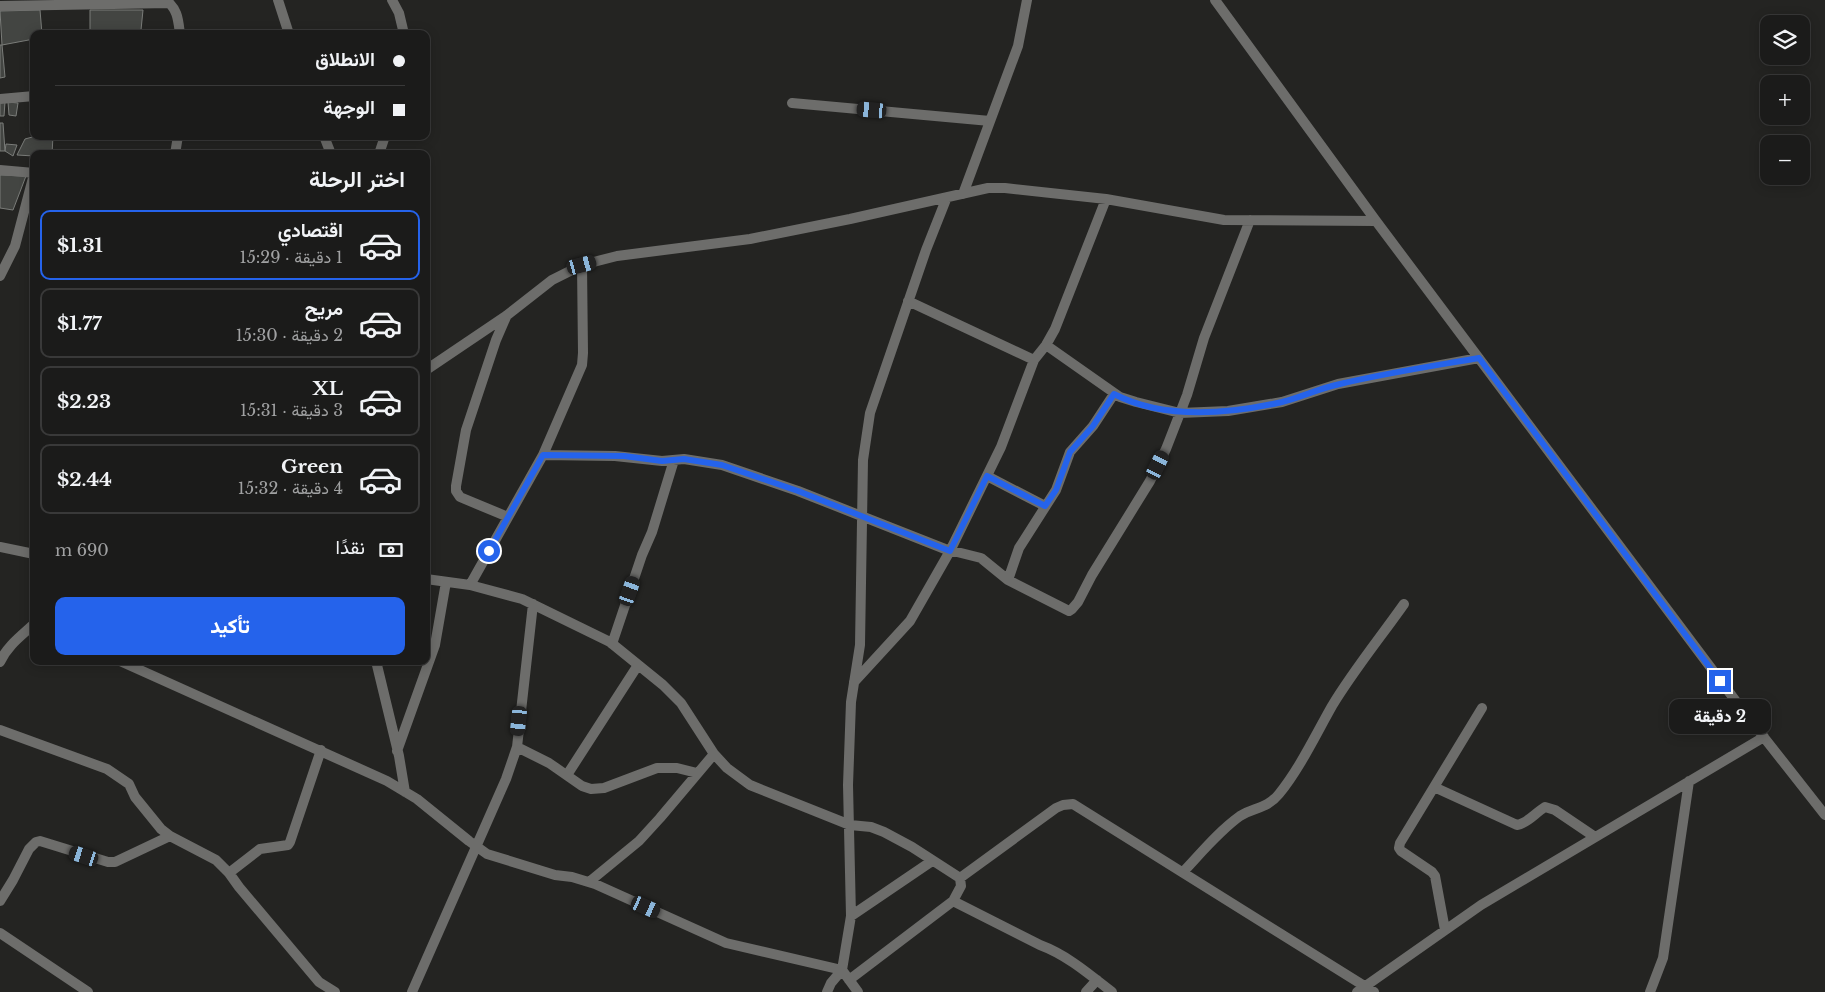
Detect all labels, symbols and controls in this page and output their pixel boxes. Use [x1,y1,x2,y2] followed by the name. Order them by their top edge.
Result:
[1760,15,1810,185] map controls
[1760,15,1810,65] button: layers
[315,48,375,71] text: الانطلاق
[1760,75,1810,125] button: +
[323,96,375,119] text: الوجهة
[856,101,887,119] car
[1760,135,1810,185] button: −
[309,166,405,193] text: اختر الرحلة
[278,219,343,242] text: اقتصادي
[358,223,403,268] icon: car
[57,234,103,257] text: $1.31
[240,247,343,267] text: 1 دقيقة · 15:29
[565,254,598,276] car
[305,297,343,320] text: مريح
[358,301,403,346] icon: car
[57,312,102,335] text: $1.77
[236,325,343,345] text: 2 دقيقة · 15:30
[313,377,343,400] text: XL
[358,379,403,424] icon: car
[57,390,111,413] text: $2.23
[240,400,343,420] text: 3 دقيقة · 15:31
[1144,448,1171,482] car
[281,455,343,478] text: Green
[358,457,403,502] icon: car
[57,468,112,491] text: $2.44
[238,478,343,498] text: 4 دقيقة · 15:32
[336,536,365,559] text: نقدًا
[377,536,405,564] icon: cash
[55,540,109,560] text: 690 m
[478,540,500,562] route start
[618,574,641,608] car
[55,597,405,655] button: تأكيد
[1709,670,1731,692] route end
[1669,698,1771,734] callout: 2 دقيقة
[509,705,528,737] car
[1694,706,1746,726] text: 2 دقيقة
[67,844,100,868] car
[629,894,662,920] car

